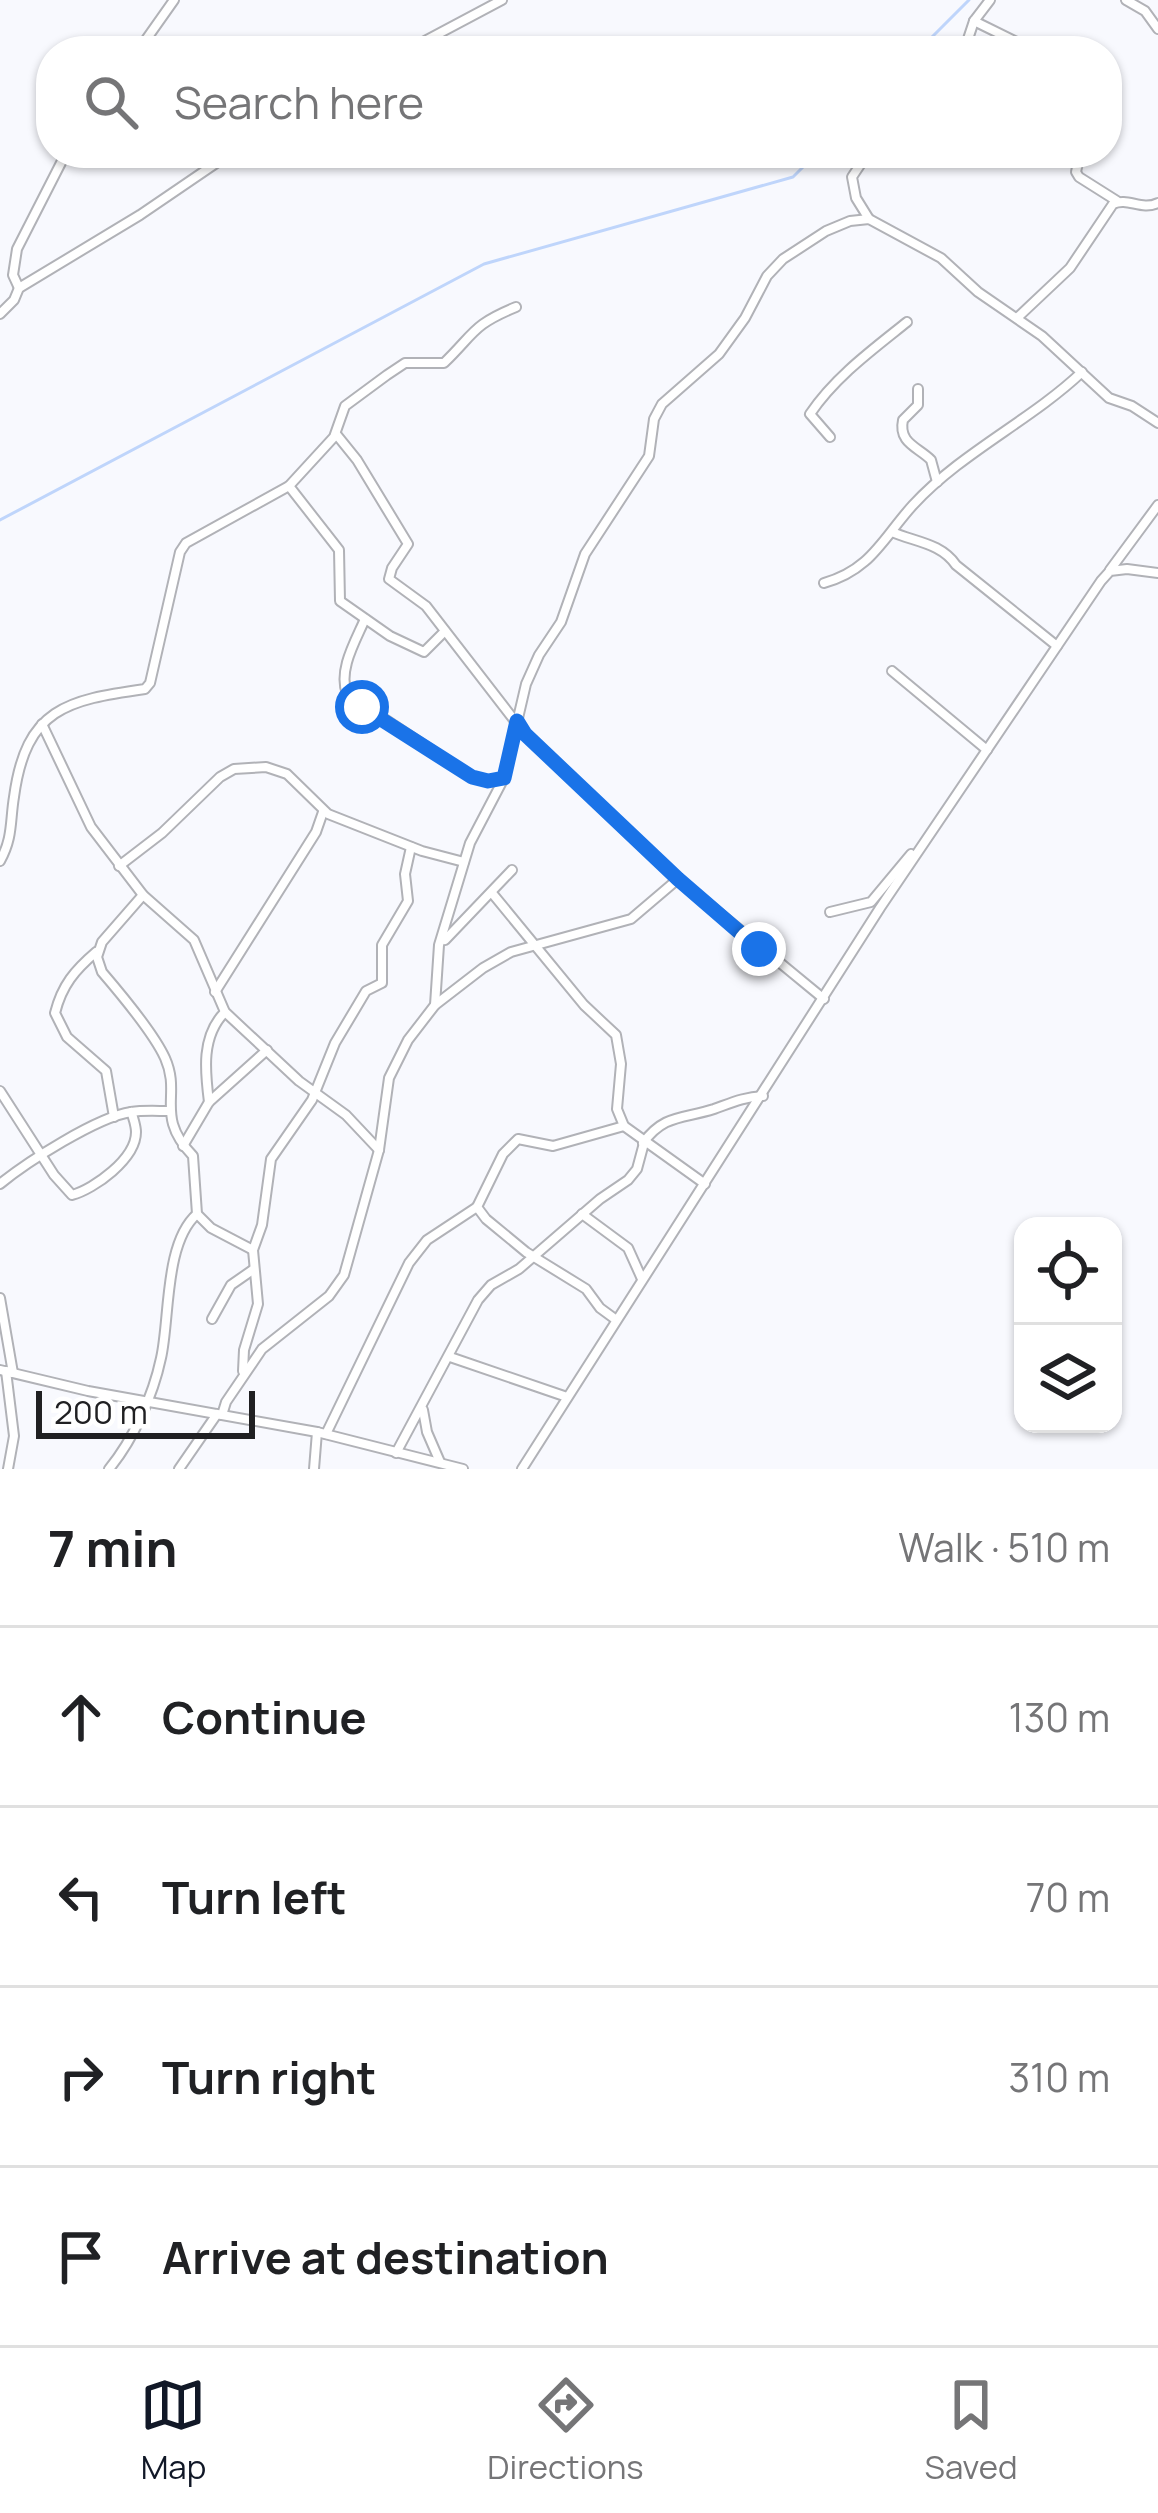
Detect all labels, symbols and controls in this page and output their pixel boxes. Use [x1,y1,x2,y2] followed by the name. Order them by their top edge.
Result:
[36,36,1122,168] search box
[78,69,144,135] icon: search
[174,71,424,133] text: Search here
[335,680,389,734] route start
[732,922,786,976] route end
[1014,1217,1122,1433] map controls
[1014,1217,1122,1325] button: locate
[1014,1325,1122,1433] button: layers
[36,1385,255,1438] scale bar
[54,1389,148,1434] text: 200 m
[48,1513,177,1582] text: 7 min
[898,1520,1110,1574] text: Walk · 510 m
[48,1684,114,1750] icon: ahead
[162,1686,367,1748] text: Continue
[1009,1690,1110,1744] text: 130 m
[48,1864,114,1930] icon: left
[162,1866,347,1928] text: Turn left
[1026,1870,1110,1924] text: 70 m
[48,2044,114,2110] icon: right
[162,2046,376,2108] text: Turn right
[1009,2050,1110,2104] text: 310 m
[48,2224,114,2290] icon: arrive
[162,2226,609,2288] text: Arrive at destination
[140,2372,206,2489] tab: Map
[487,2372,644,2489] tab: Directions
[925,2372,1018,2489] tab: Saved

